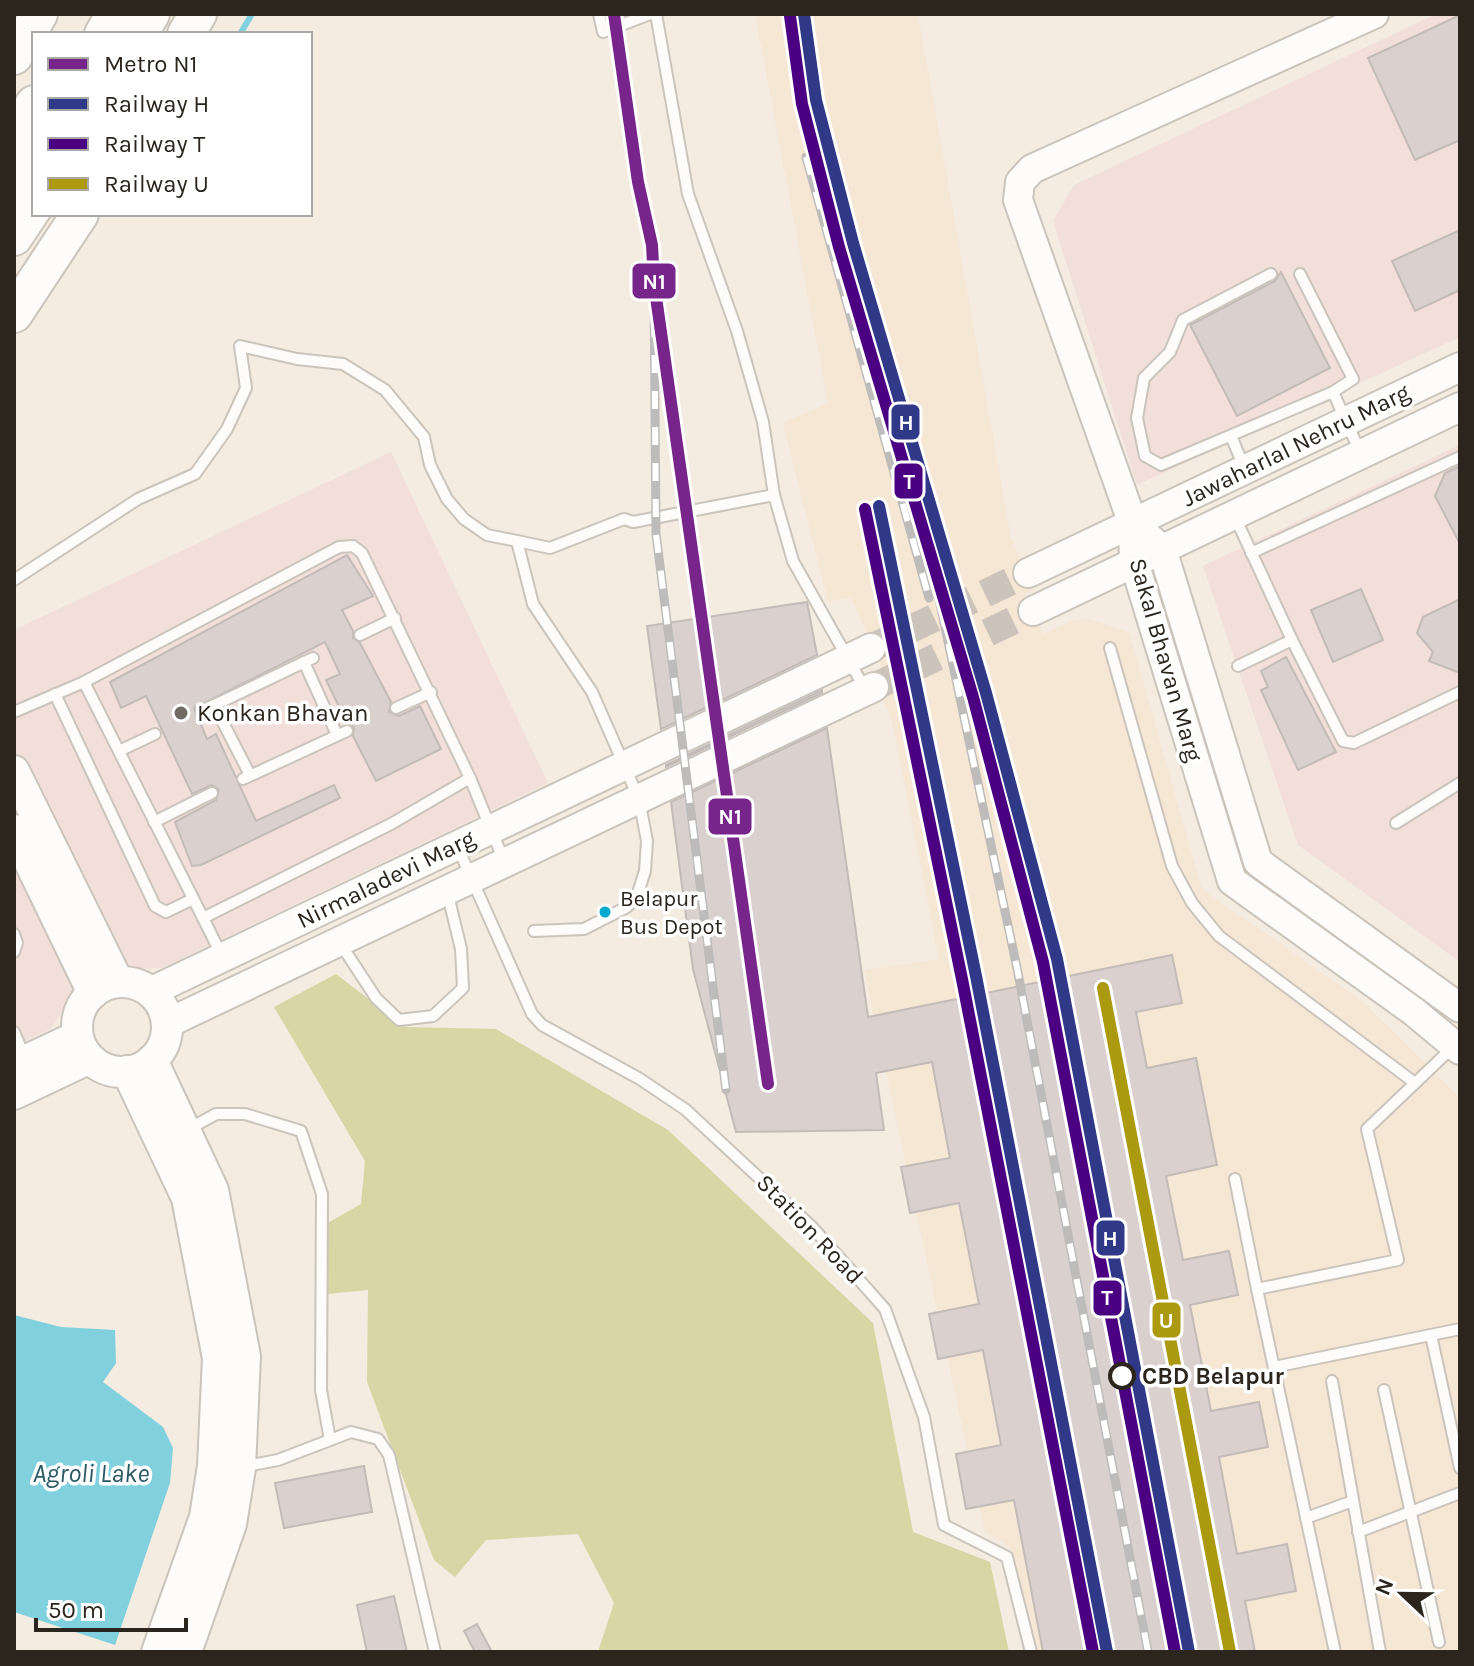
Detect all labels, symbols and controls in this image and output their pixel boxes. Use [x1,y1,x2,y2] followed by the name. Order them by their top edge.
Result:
[32,32,312,216] legend
[104,50,198,78] text: Metro N1
[104,90,209,118] text: Railway H
[104,130,205,158] text: Railway T
[104,170,209,198] text: Railway U
[631,262,677,300] line badge: N1
[642,269,666,295] text: N1
[1178,377,1415,512] street label: Jawaharlal Nehru Marg
[890,403,921,441] line badge: H
[898,410,914,436] text: H
[893,462,924,500] line badge: T
[903,469,915,495] text: T
[1124,555,1209,765] street label: Sakal Bhavan Marg
[197,699,368,727] place label: Konkan Bhavan
[172,704,190,722] marker: Konkan Bhavan
[707,797,753,836] line badge: N1
[718,804,742,830] text: N1
[292,824,480,934] street label: Nirmaladevi Marg
[620,886,723,940] place label: Belapur Bus Depot
[597,904,613,920] marker: Belapur Bus Depot
[751,1168,869,1290] street label: Station Road
[1095,1219,1126,1257] line badge: H
[1102,1226,1118,1252] text: H
[1092,1279,1123,1317] line badge: T
[1101,1285,1113,1311] text: T
[1151,1301,1182,1339] line badge: U
[1158,1308,1174,1334] text: U
[1142,1362,1285,1390] place label: CBD Belapur
[1109,1363,1135,1389] marker: CBD Belapur
[33,1458,149,1489] water label: Agroli Lake
[1362,1554,1442,1634] north arrow
[1369,1575,1399,1599] text: N
[36,1582,186,1632] scale bar
[48,1596,104,1624] text: 50 m

